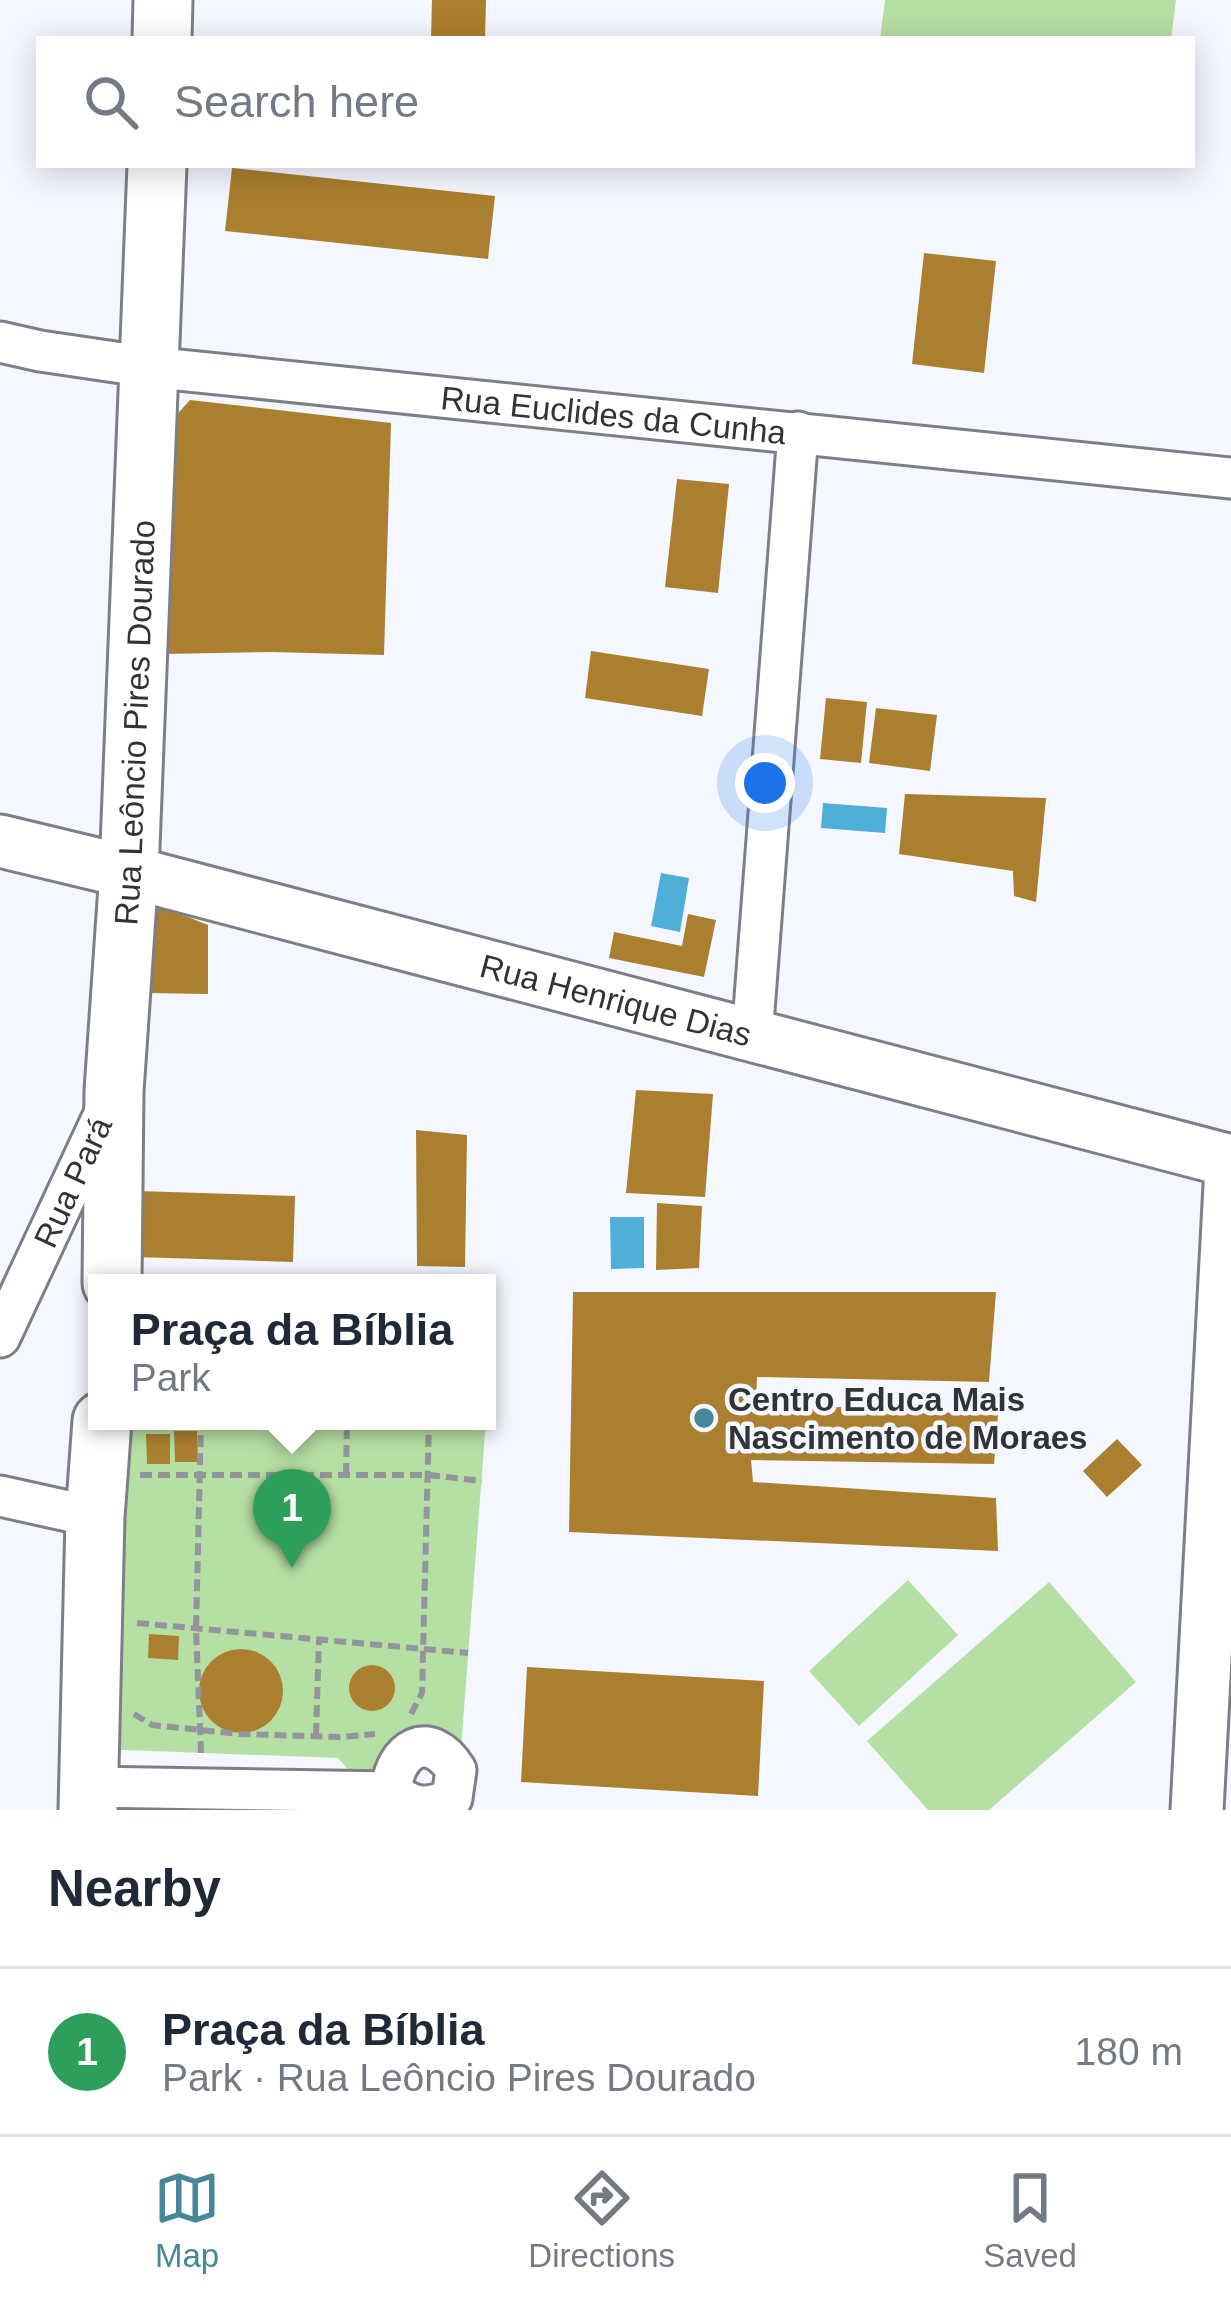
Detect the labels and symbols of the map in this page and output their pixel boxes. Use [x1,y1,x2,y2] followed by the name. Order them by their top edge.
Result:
[439,379,788,451] street label: Rua Euclides da Cunha
[107,519,161,926] street label: Rua Leôncio Pires Dourado
[735,753,795,813] your location
[476,946,755,1053] street label: Rua Henrique Dias
[26,1110,119,1253] street label: Rua Pará
[728,1381,1087,1456] place label: Centro Educa Mais Nascimento de Moraes
[691,1405,717,1431] marker: Centro Educa Mais Nascimento de Moraes
[253,1469,331,1568] pin: 1

